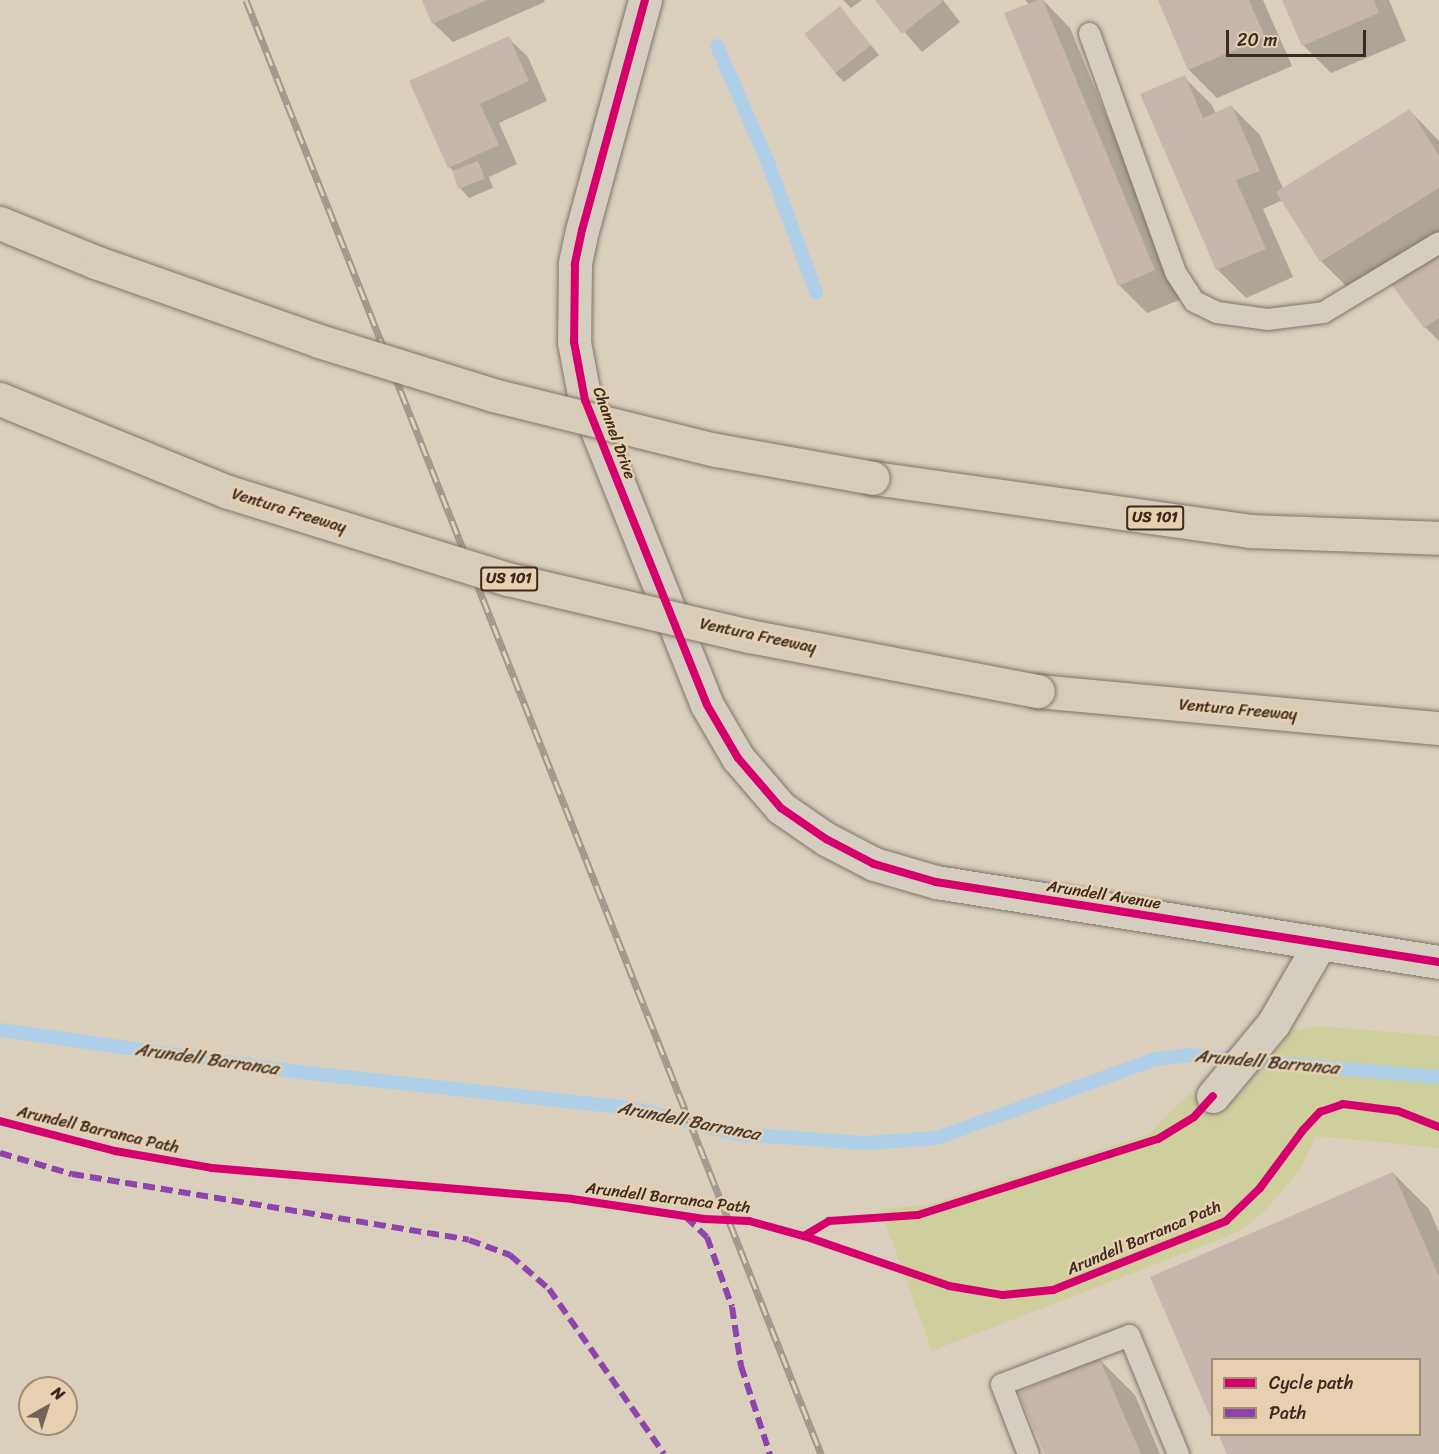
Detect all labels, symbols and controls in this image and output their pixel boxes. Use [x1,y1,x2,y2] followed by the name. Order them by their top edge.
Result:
[1229,18,1368,56] scale bar
[1237,24,1277,56] text: 20 m
[588,384,640,482] street label: Channel Drive
[230,485,348,537] street label: Ventura Freeway
[1125,506,1185,530] road number: US 101
[479,567,539,591] road number: US 101
[698,614,818,658] street label: Ventura Freeway
[1178,695,1298,725] street label: Ventura Freeway
[1046,877,1162,913] street label: Arundell Avenue
[134,1038,280,1080] water label: Arundell Barranca
[1194,1045,1340,1079] water label: Arundell Barranca
[616,1097,762,1145] water label: Arundell Barranca
[15,1102,181,1158] street label: Arundell Barranca Path
[585,1178,751,1218] street label: Arundell Barranca Path
[1064,1197,1224,1279] street label: Arundell Barranca Path
[1211,1358,1421,1436] legend
[1269,1367,1353,1399] text: Cycle path
[18,1376,78,1436] north arrow
[45,1378,72,1408] text: N
[1269,1397,1306,1429] text: Path

